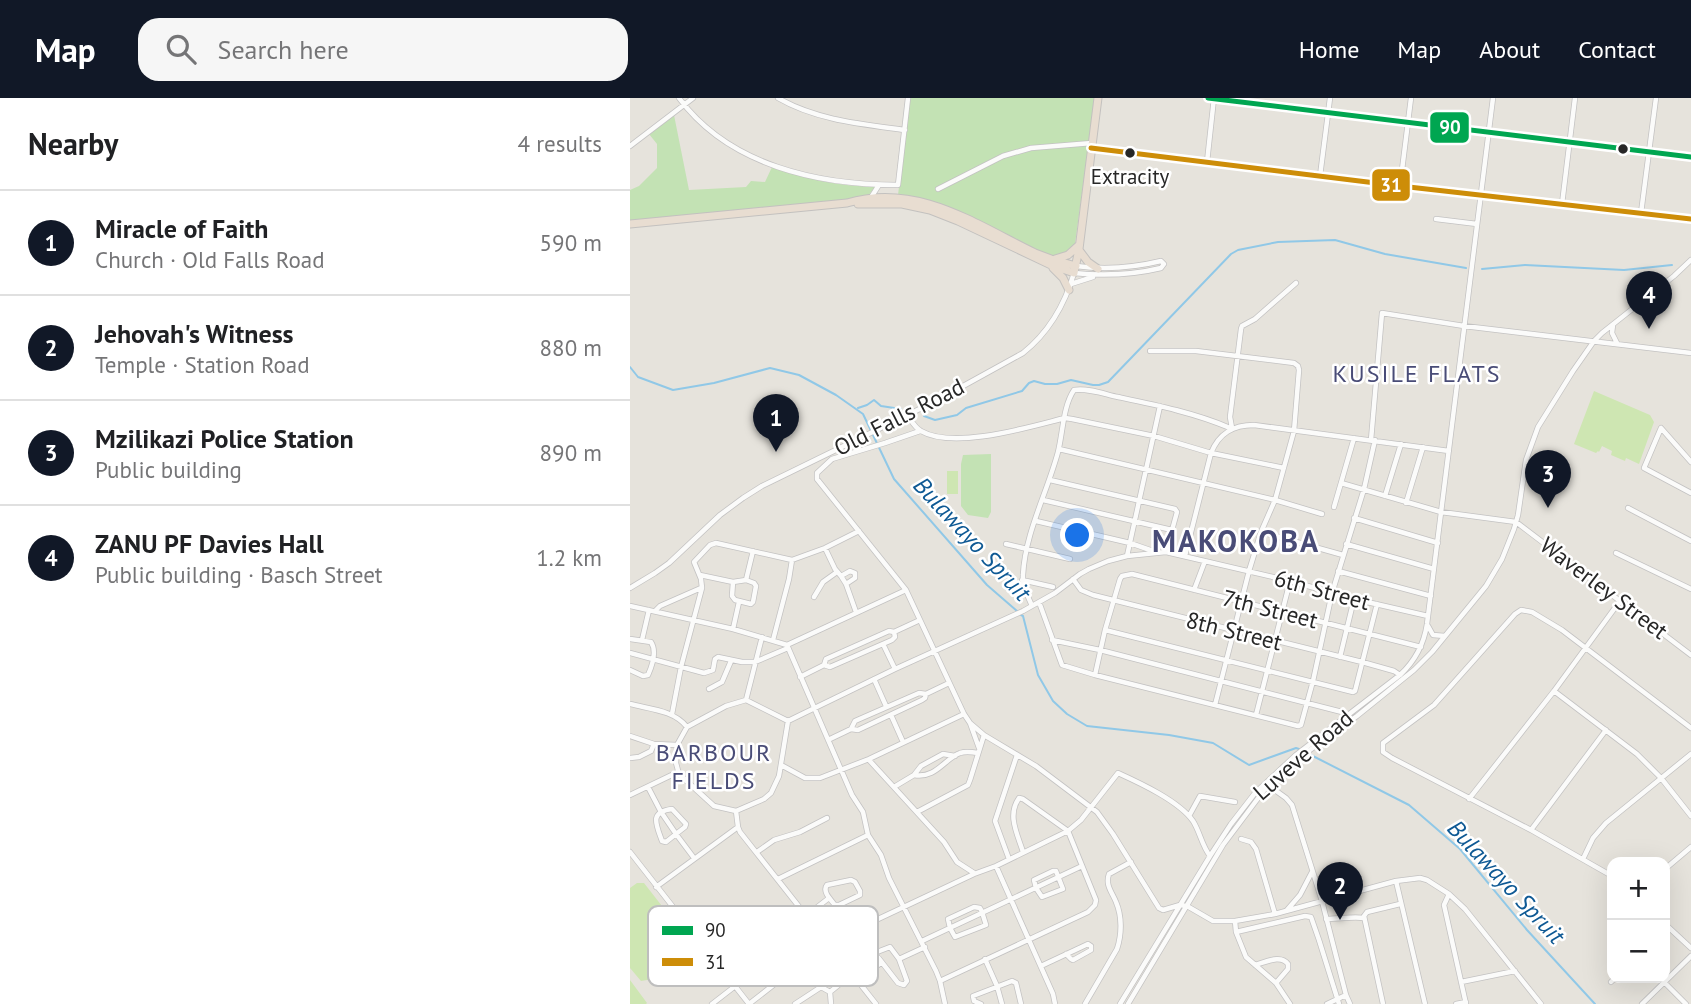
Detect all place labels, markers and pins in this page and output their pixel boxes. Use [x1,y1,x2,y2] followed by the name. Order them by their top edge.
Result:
[1616,142,1630,156] unlabelled marker
[1123,146,1137,160] marker: Extracity
[1091,163,1170,190] place label: Extracity
[1626,271,1672,329] pin: 4
[753,394,799,452] pin: 1
[1525,450,1571,508] pin: 3
[1317,862,1363,920] pin: 2

